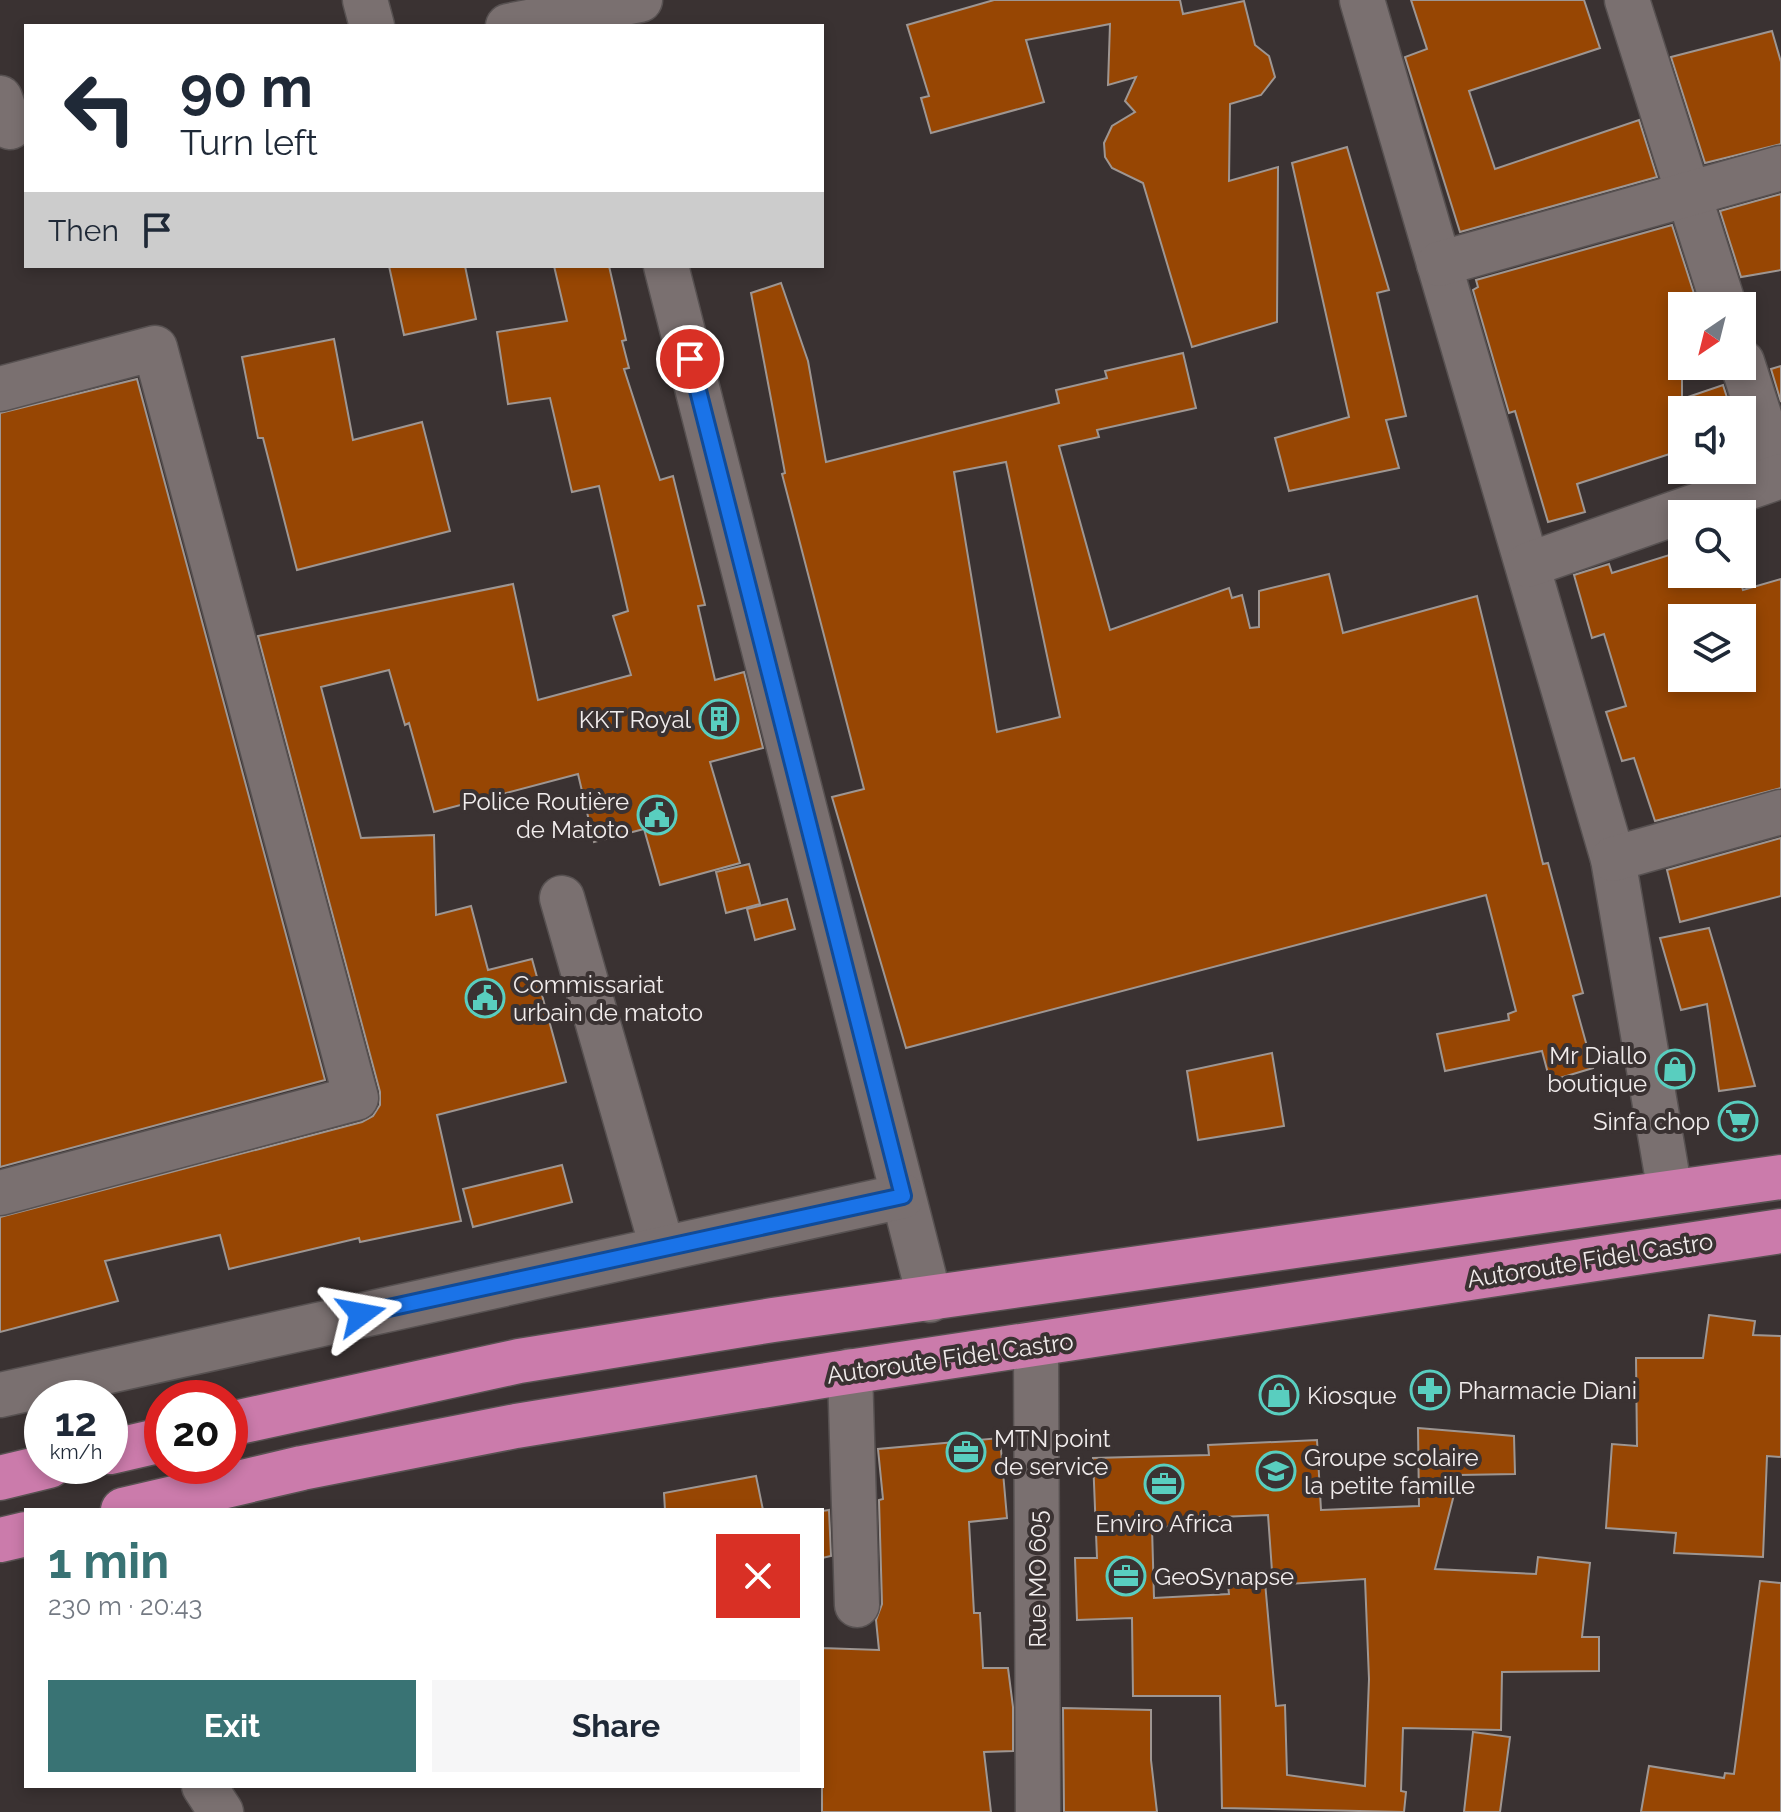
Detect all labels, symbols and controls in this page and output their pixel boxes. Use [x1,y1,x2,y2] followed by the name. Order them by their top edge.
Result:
[180,54,313,120] text: 90 m
[48,56,152,160] icon: left
[180,121,318,163] text: Turn left
[135,208,179,252] icon: arrive
[48,213,119,248] text: Then
[1668,292,1756,380] north arrow
[1668,292,1756,692] map controls
[656,325,724,393] pin
[668,337,712,381] icon: arrive
[1668,396,1756,484] button: sound
[1668,500,1756,588] button: search
[1668,604,1756,692] button: layers
[698,698,740,740] building icon: KKT Royal
[579,705,691,734] place label: KKT Royal
[462,787,629,844] place label: Police Routière de Matoto
[636,794,678,836] public building icon: Police Routière de Matoto
[513,970,703,1027] place label: Commissariat urbain de matoto
[464,977,506,1019] public building icon: Commissariat urbain de matoto
[1547,1041,1647,1098] place label: Mr Diallo boutique
[1654,1048,1696,1090] shop icon: Mr Diallo boutique
[1717,1100,1759,1142] supermarket icon: Sinfa chop
[1593,1107,1710,1136] place label: Sinfa chop
[1465,1226,1715,1294] street label: Autoroute Fidel Castro
[319,1272,403,1356] position arrow
[825,1326,1075,1390] street label: Autoroute Fidel Castro
[1409,1369,1451,1411] pharmacy icon: Pharmacie Diani
[1258,1374,1300,1416] shop icon: Kiosque
[1458,1376,1637,1405] place label: Pharmacie Diani
[144,1380,248,1484] speed limit sign: 20
[1307,1381,1397,1410] place label: Kiosque
[55,1398,97,1445] text: 12
[994,1424,1111,1481] place label: MTN point de service
[945,1431,987,1473] office icon: MTN point de service
[50,1440,102,1464] text: km/h
[1304,1443,1479,1500] place label: Groupe scolaire la petite famille
[1255,1450,1297,1492] school or university icon: Groupe scolaire la petite famille
[1143,1463,1185,1505] office icon: Enviro Africa
[1095,1509,1233,1538] place label: Enviro Africa
[1023,1510,1052,1648] street label: Rue MO 605
[48,1533,169,1589] text: 1 min
[716,1534,800,1618] button: close
[1105,1555,1147,1597] office icon: GeoSynapse
[1154,1562,1294,1591] place label: GeoSynapse
[48,1591,202,1621] text: 230 m · 20:43
[48,1680,416,1772] button: Exit
[432,1680,800,1772] button: Share

